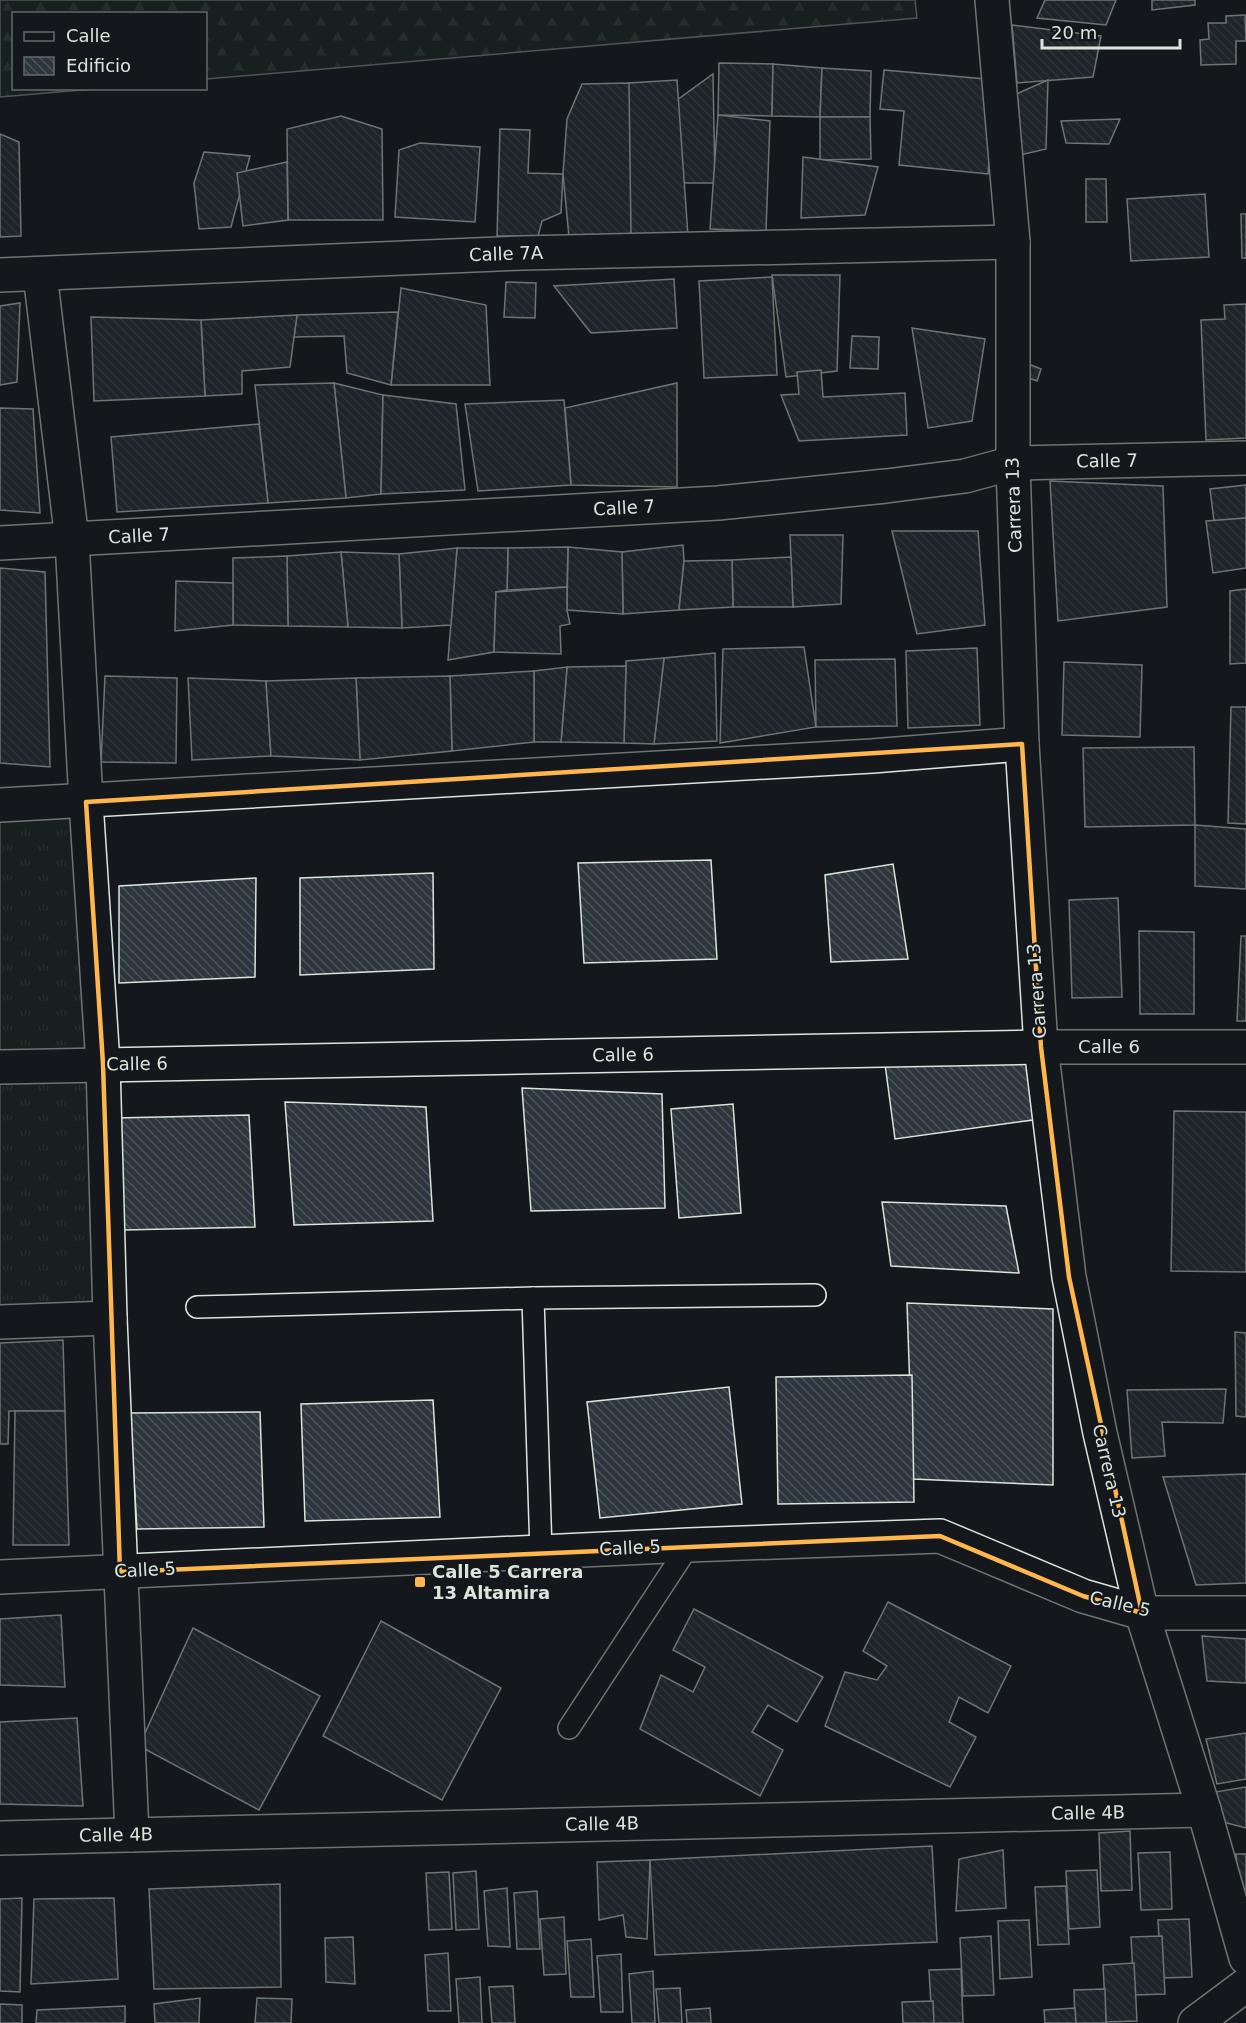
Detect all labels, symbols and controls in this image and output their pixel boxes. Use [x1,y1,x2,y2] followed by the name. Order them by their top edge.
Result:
[12,12,207,90] legend
[1042,12,1180,50] scale bar
[1051,22,1097,43] text: 20 m
[66,25,111,46] text: Calle
[66,55,131,76] text: Edificio
[469,242,544,265] street label: Calle 7A
[1076,449,1138,472] street label: Calle 7
[1001,457,1026,553] street label: Carrera 13
[593,495,655,520] street label: Calle 7
[108,523,170,548] street label: Calle 7
[1023,943,1050,1040] street label: Carrera 13
[1078,1036,1140,1057] street label: Calle 6
[592,1043,654,1066] street label: Calle 6
[106,1052,168,1075] street label: Calle 6
[1088,1422,1130,1520] street label: Carrera 13
[599,1535,661,1560] street label: Calle 5
[114,1557,176,1582] street label: Calle 5
[432,1561,583,1603] place label: Calle 5 Carrera 13 Altamira
[413,1575,427,1589] marker: Calle 5 Carrera 13 Altamira
[1088,1586,1153,1621] street label: Calle 5
[1051,1801,1125,1824] street label: Calle 4B
[565,1812,639,1835] street label: Calle 4B
[79,1823,153,1846] street label: Calle 4B

